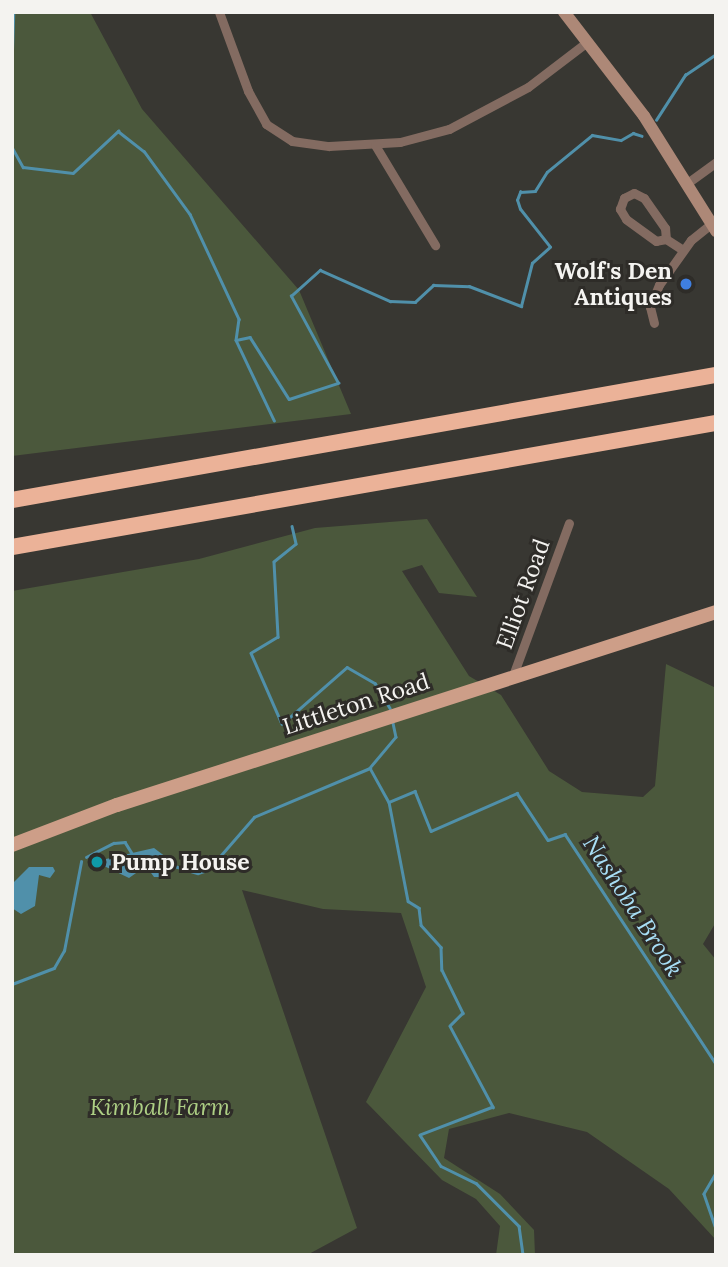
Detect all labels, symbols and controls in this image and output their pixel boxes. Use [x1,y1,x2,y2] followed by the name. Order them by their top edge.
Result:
[555,257,672,311] place label: Wolf's Den Antiques
[678,276,694,292] marker: Wolf's Den Antiques
[490,535,556,653] street label: Elliot Road
[279,667,433,741] street label: Littleton Road
[577,830,689,982] water label: Nashoba Brook
[111,848,250,876] place label: Pump House
[89,854,105,870] marker: Pump House
[90,1093,230,1121] park label: Kimball Farm

